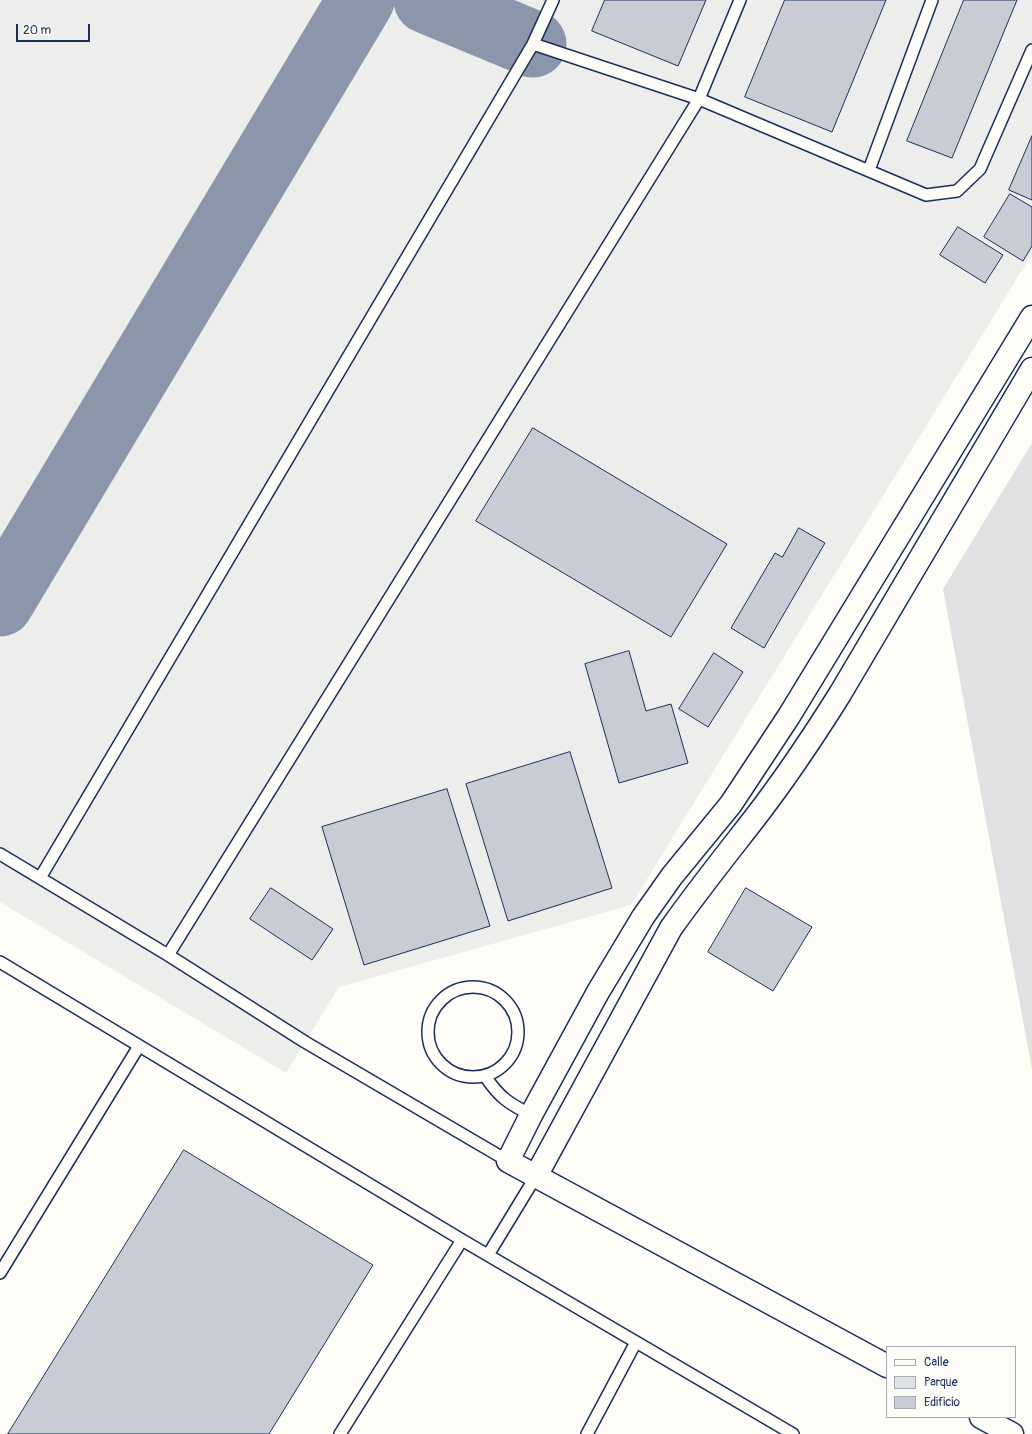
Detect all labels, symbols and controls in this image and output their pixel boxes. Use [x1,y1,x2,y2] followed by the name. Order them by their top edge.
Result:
[18,16,92,42] scale bar
[23,23,51,38] text: 20 m
[886,1346,1016,1418] legend
[924,1355,949,1370] text: Calle
[924,1375,958,1390] text: Parque
[924,1395,960,1410] text: Edificio

